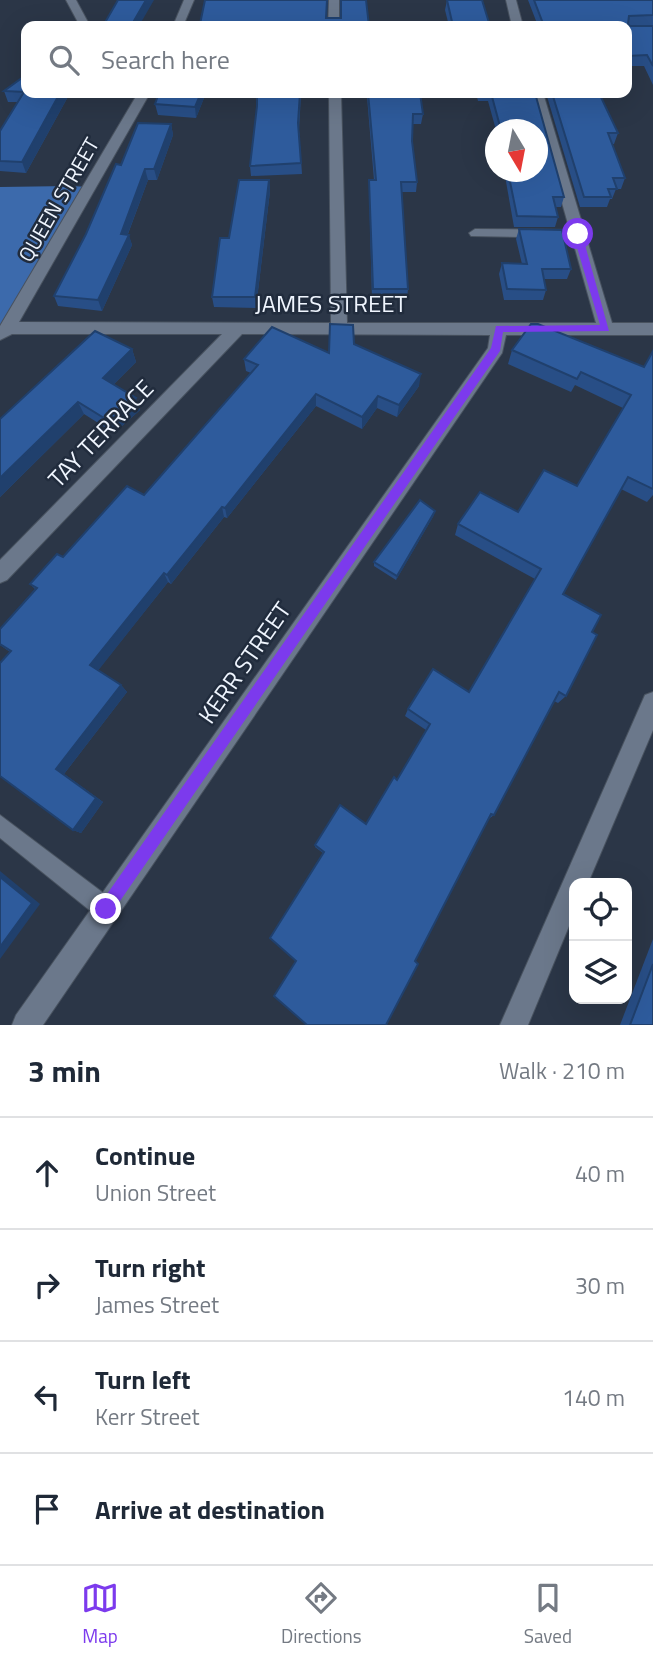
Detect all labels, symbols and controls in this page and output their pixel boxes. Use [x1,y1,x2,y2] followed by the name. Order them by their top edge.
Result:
[21,21,632,98] search box
[101,40,230,79] text: Search here
[45,41,83,79] icon: search
[485,119,548,182] north arrow
[10,131,107,268] street label: QUEEN STREET
[562,218,593,249] route start
[255,285,408,321] street label: JAMES STREET
[39,371,161,496] street label: TAY TERRACE
[189,594,300,731] street label: KERR STREET
[569,878,632,1004] map controls
[569,878,632,941] button: locate
[90,893,121,924] route end
[569,941,632,1004] button: layers
[28,1048,101,1094] text: 3 min
[499,1053,625,1088] text: Walk · 210 m
[95,1136,195,1175] text: Continue
[28,1154,66,1192] icon: ahead
[575,1156,625,1191] text: 40 m
[95,1175,216,1210] text: Union Street
[95,1248,206,1287] text: Turn right
[28,1266,66,1304] icon: right
[575,1268,625,1303] text: 30 m
[95,1287,219,1322] text: James Street
[95,1360,190,1399] text: Turn left
[28,1378,66,1416] icon: left
[562,1380,625,1415] text: 140 m
[95,1399,200,1434] text: Kerr Street
[28,1490,66,1528] icon: arrive
[95,1490,325,1529] text: Arrive at destination
[81,1579,119,1650] tab: Map
[281,1579,362,1650] tab: Directions
[524,1579,572,1650] tab: Saved

